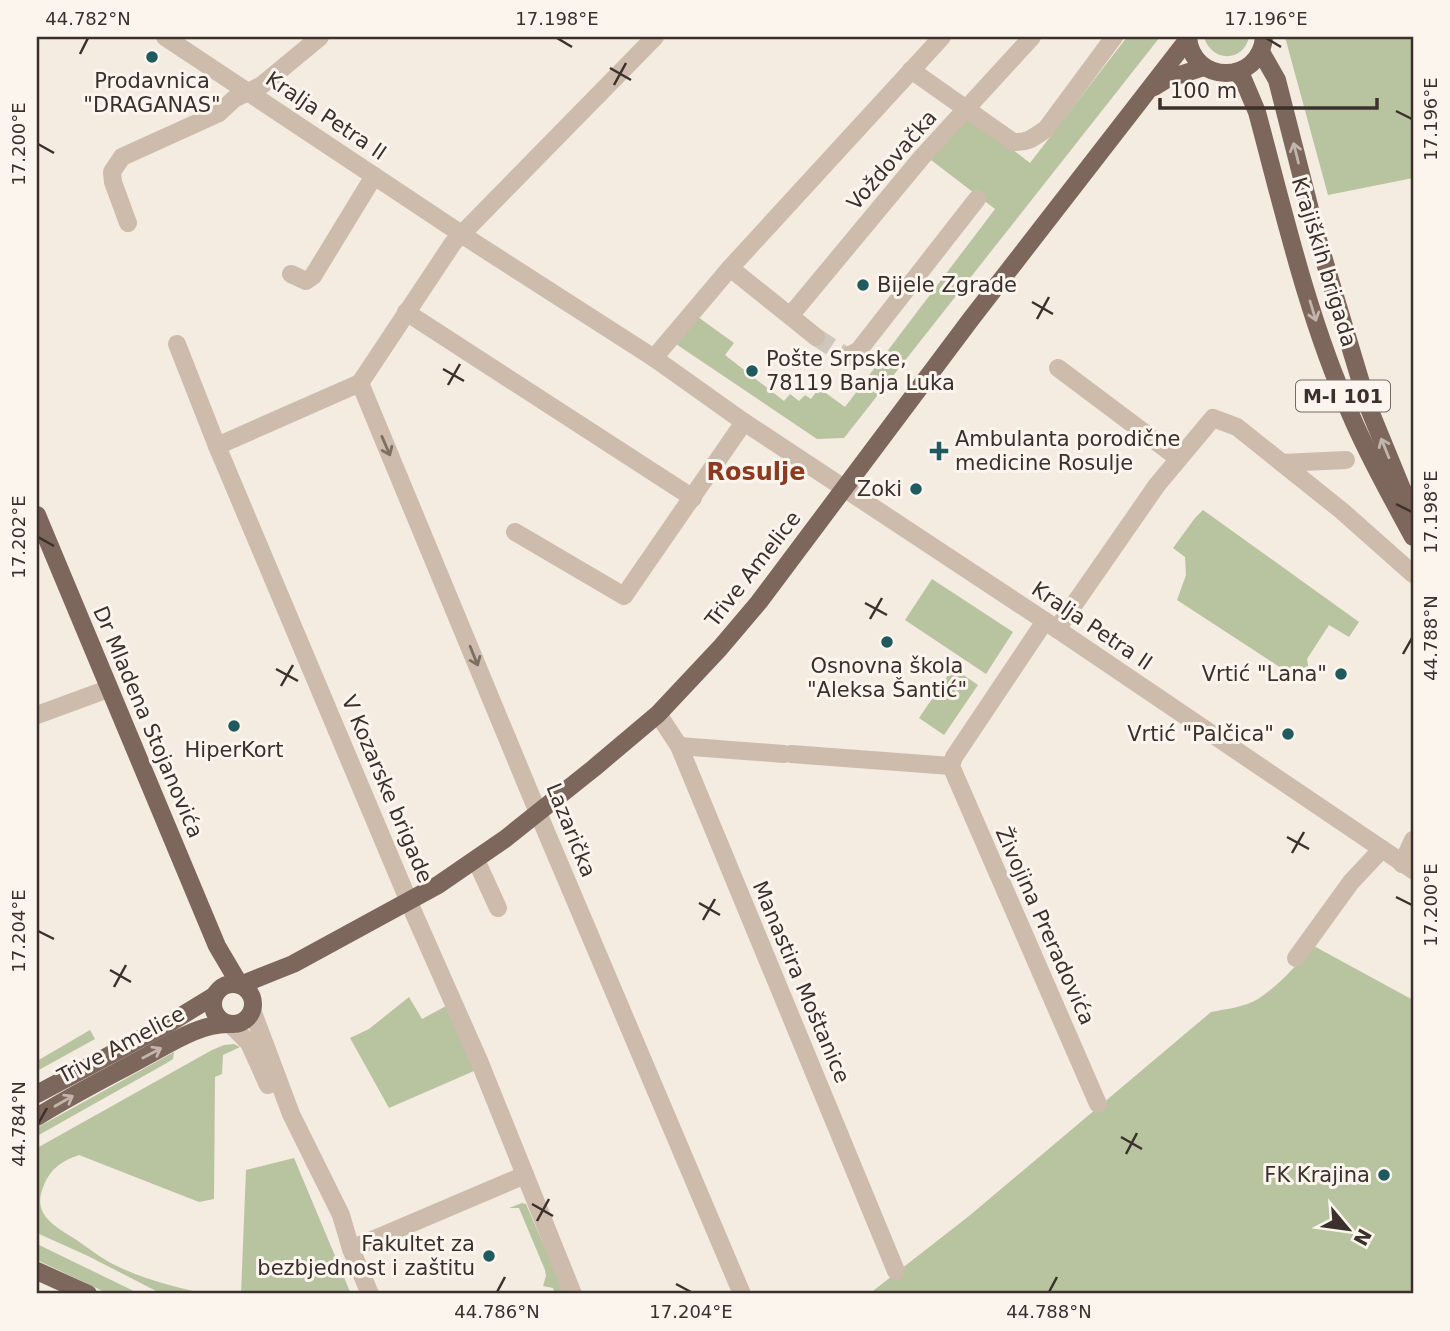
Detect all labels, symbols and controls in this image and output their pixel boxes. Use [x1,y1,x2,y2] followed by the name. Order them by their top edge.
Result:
[45,8,131,29] text: 44.782°N
[515,8,599,29] text: 17.198°E
[1224,8,1308,29] text: 17.196°E
[144,49,160,65] marker: Prodavnica "DRAGANAS"
[1160,66,1376,110] scale bar
[261,67,391,165] street label: Kralja Petra II
[83,69,221,117] place label: Prodavnica "DRAGANAS"
[1420,77,1441,161] text: 17.196°E
[1170,79,1237,103] text: 100 m
[8,102,29,186] text: 17.200°E
[842,105,942,215] street label: Voždovačka
[1289,142,1302,165] one-way arrow
[1287,174,1361,350] street label: Krajiških brigada
[877,273,1017,297] place label: Bijele Zgrade
[855,277,871,293] marker: Bijele Zgrade
[1308,300,1321,322] one-way arrow
[766,347,955,395] place label: Pošte Srpske, 78119 Banja Luka
[744,363,760,379] marker: Pošte Srpske, 78119 Banja Luka
[1296,380,1390,412] road number: M-I 101
[955,427,1180,475] place label: Ambulanta porodične medicine Rosulje
[381,434,394,456] one-way arrow
[1377,438,1390,459] one-way arrow
[929,441,949,461] marker: Ambulanta porodične medicine Rosulje
[706,458,806,486] district label: Rosulje
[1420,470,1441,554] text: 17.198°E
[857,477,902,501] place label: Zoki
[908,481,924,497] marker: Zoki
[8,495,29,579] text: 17.202°E
[700,506,806,632] street label: Trive Amelice
[1027,577,1157,675] street label: Kralja Petra II
[1420,595,1441,681] text: 44.788°N
[88,603,208,841] street label: Dr Mladena Stojanovića
[879,634,895,650] marker: Osnovna škola "Aleksa Šantić"
[468,644,481,666] one-way arrow
[807,654,967,702] place label: Osnovna škola "Aleksa Šantić"
[1202,662,1327,686] place label: Vrtić "Lana"
[1333,666,1349,682] marker: Vrtić "Lana"
[337,692,437,886] street label: V Kozarske brigade
[226,718,242,734] marker: HiperKort
[1127,722,1274,746] place label: Vrtić "Palčica"
[1280,726,1296,742] marker: Vrtić "Palčica"
[185,738,283,762] place label: HiperKort
[541,780,601,880] street label: Lazarička
[991,823,1100,1029] street label: Živojina Preradovića
[1420,863,1441,947] text: 17.200°E
[748,877,854,1087] street label: Manastira Moštanice
[8,889,29,973] text: 17.204°E
[53,1002,188,1089] street label: Trive Amelice
[141,1046,162,1059] one-way arrow
[8,1081,29,1167] text: 44.784°N
[53,1094,74,1107] one-way arrow
[1264,1163,1370,1187] place label: FK Krajina
[1376,1167,1392,1183] marker: FK Krajina
[1314,1194,1384,1264] north arrow
[1349,1225,1376,1250] text: N
[257,1232,475,1280] place label: Fakultet za bezbjednost i zaštitu
[481,1248,497,1264] marker: Fakultet za bezbjednost i zaštitu
[454,1301,540,1322] text: 44.786°N
[649,1301,733,1322] text: 17.204°E
[1006,1301,1092,1322] text: 44.788°N

